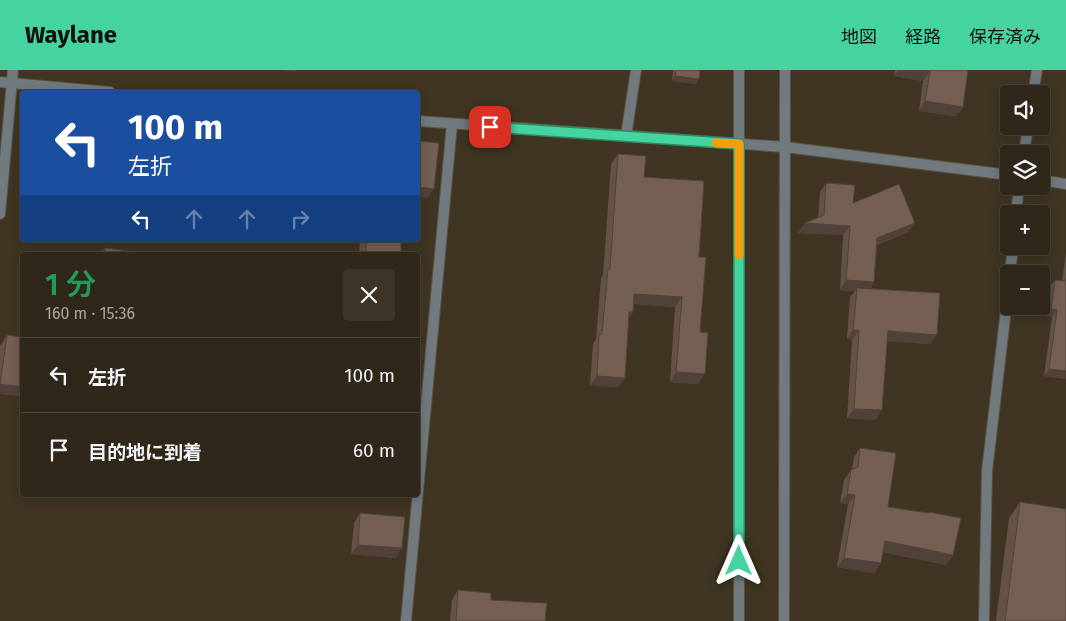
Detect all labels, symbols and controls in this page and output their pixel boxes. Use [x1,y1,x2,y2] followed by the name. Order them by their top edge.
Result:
[25,21,117,49] text: Waylane
[841,26,877,48] text: 地図
[905,26,941,48] text: 経路
[969,26,1041,48] text: 保存済み
[1000,85,1050,315] map controls
[1000,85,1050,135] button: sound
[128,106,223,148] text: 100 m
[469,106,511,148] pin
[45,110,110,175] icon: left
[476,113,504,141] icon: arrive
[1000,145,1050,195] button: layers
[128,153,172,180] text: 左折
[127,205,155,233] icon: left
[180,205,208,233] icon: ahead
[233,205,261,233] icon: ahead
[286,205,314,233] icon: right
[1000,205,1050,255] button: +
[1000,265,1050,315] button: −
[45,267,96,303] text: 1 分
[343,269,395,321] button: close
[45,304,135,323] text: 160 m · 15:36
[45,361,73,389] icon: left
[344,364,395,387] text: 100 m
[88,366,126,389] text: 左折
[45,436,73,464] icon: arrive
[353,439,395,462] text: 60 m
[88,441,202,464] text: 目的地に到着
[712,534,764,586] position arrow

